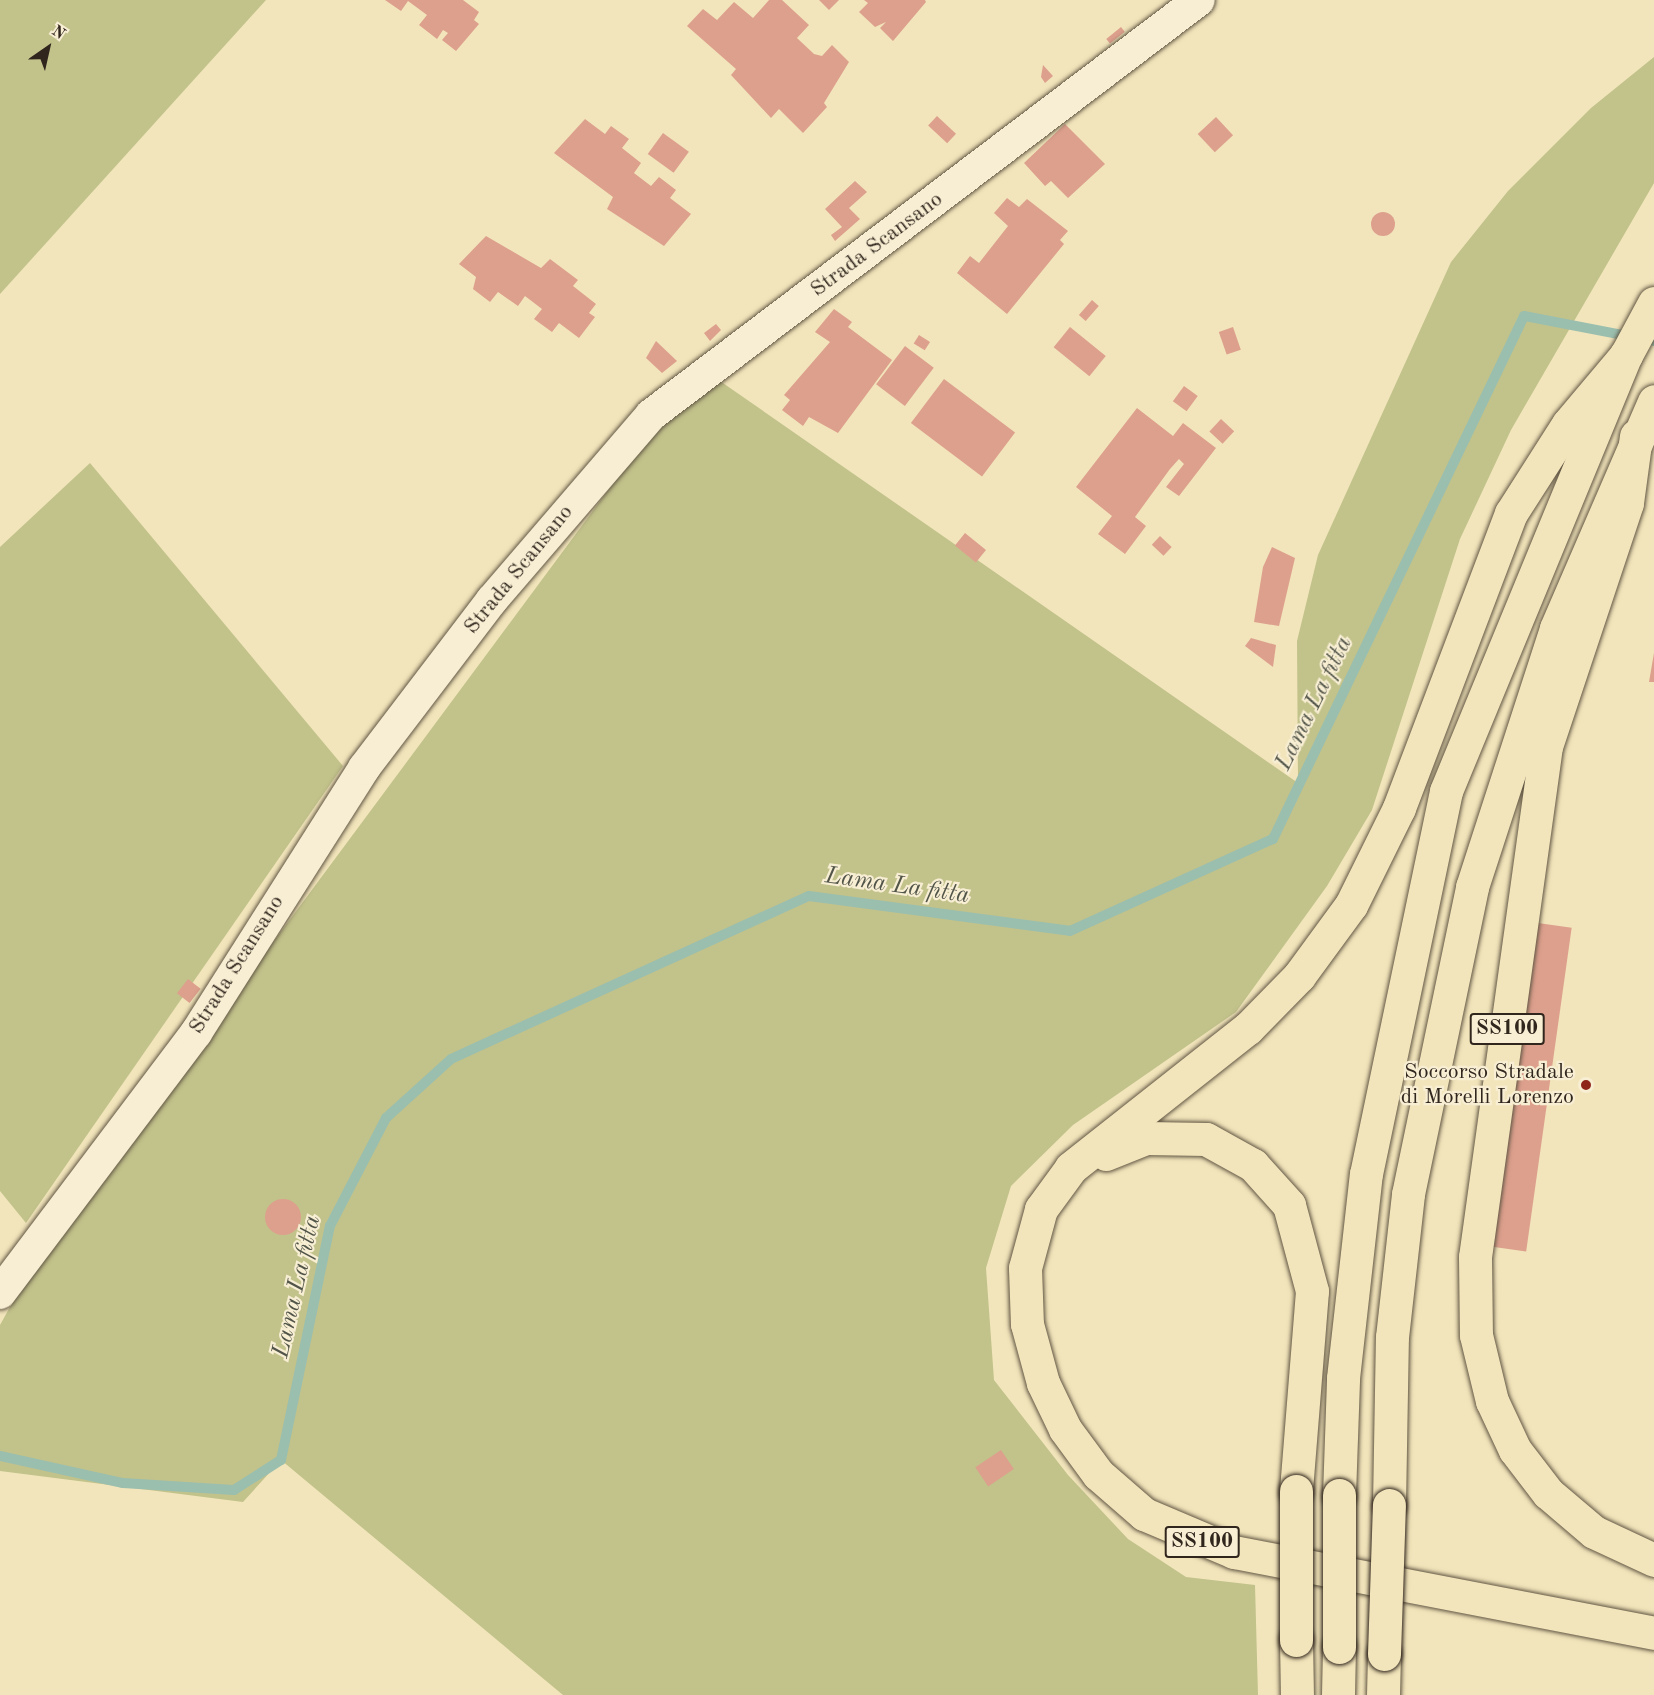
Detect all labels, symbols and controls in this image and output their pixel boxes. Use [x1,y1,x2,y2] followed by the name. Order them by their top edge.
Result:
[18,18,78,78] north arrow
[49,23,68,43] text: N
[806,187,948,303] street label: Strada Scansano
[459,500,579,640] street label: Strada Scansano
[1270,632,1360,776] water label: Lama La fitta
[823,863,971,911] water label: Lama La fitta
[184,891,290,1039] street label: Strada Scansano
[1470,1011,1544,1047] road number: SS100
[1401,1059,1574,1110] place label: Soccorso Stradale di Morelli Lorenzo
[1579,1078,1593,1092] marker: Soccorso Stradale di Morelli Lorenzo
[268,1213,328,1361] water label: Lama La fitta
[1164,1524,1240,1560] road number: SS100

